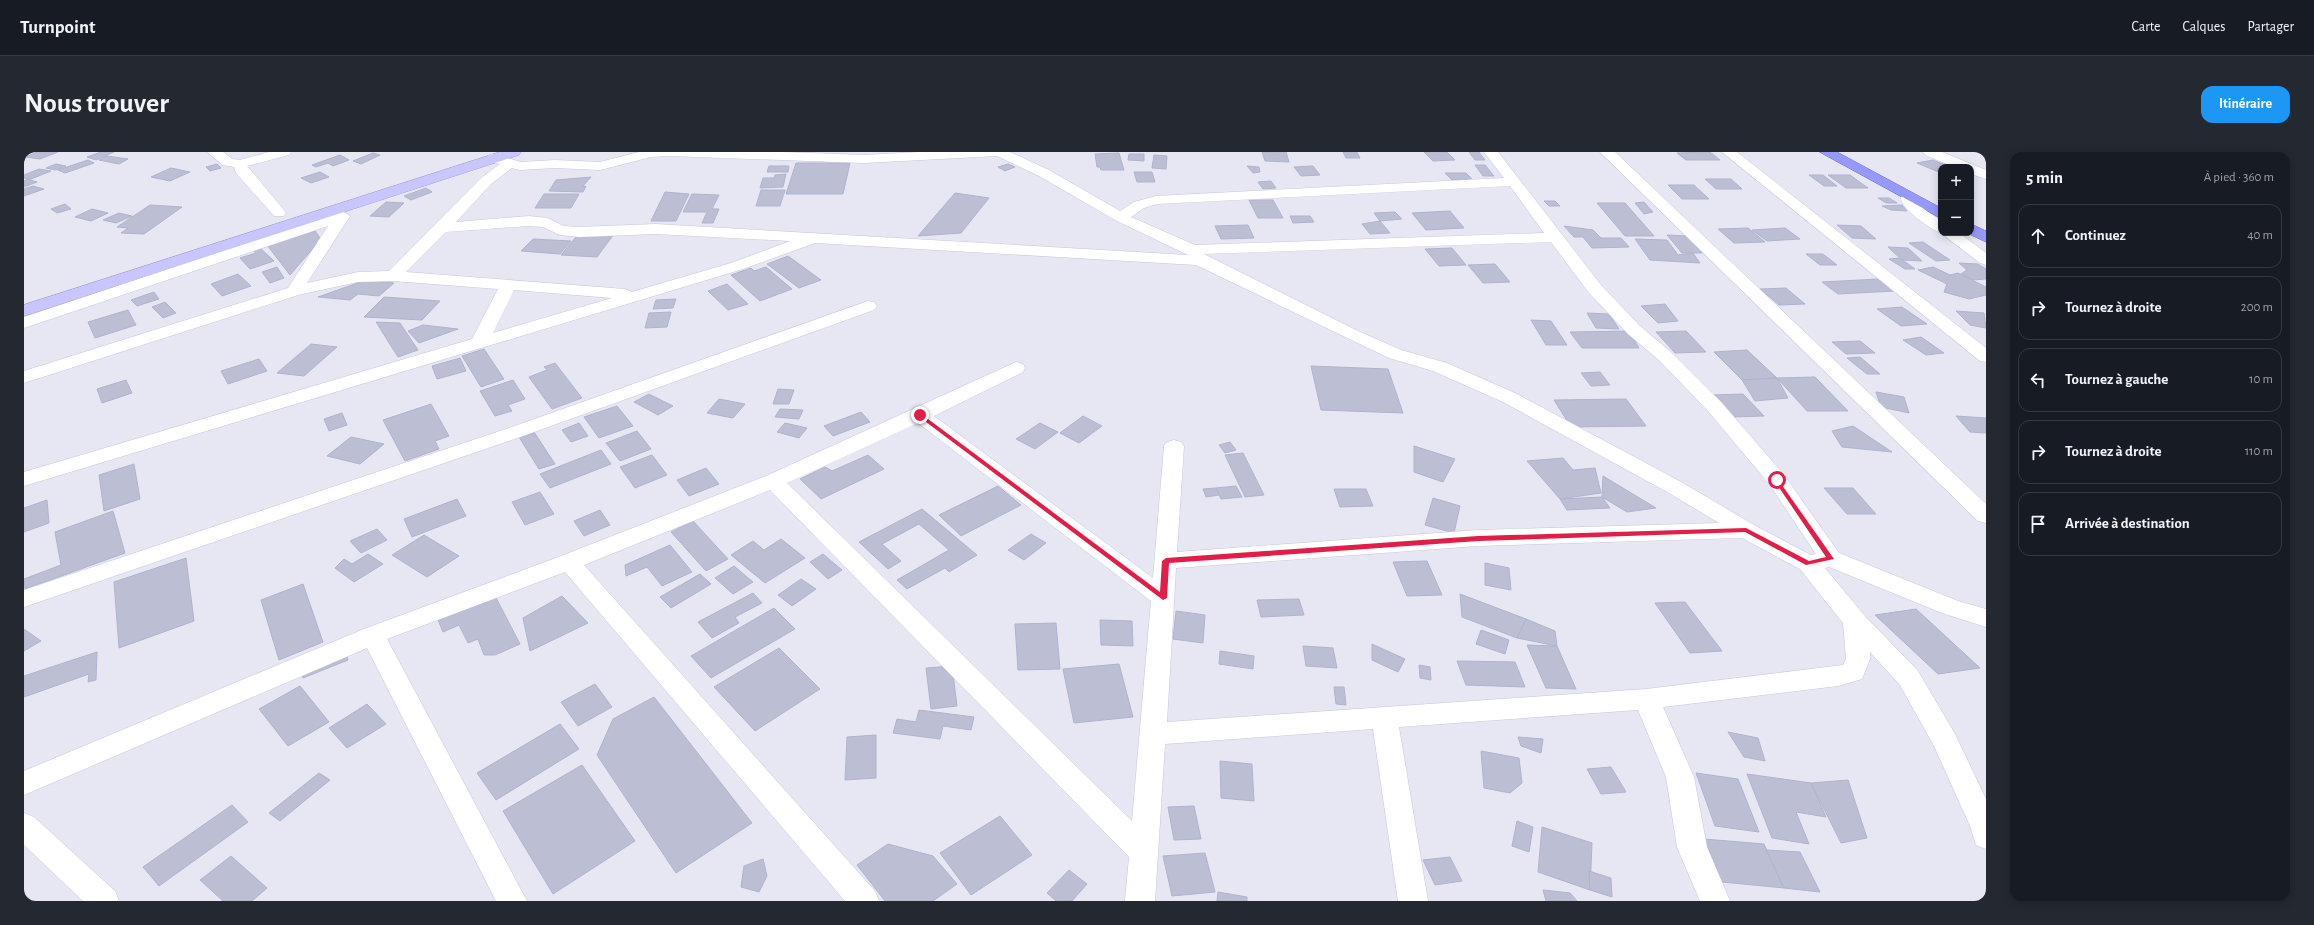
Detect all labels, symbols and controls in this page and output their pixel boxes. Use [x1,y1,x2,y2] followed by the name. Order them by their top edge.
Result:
[20,18,95,37] text: Turnpoint
[2132,20,2160,34] text: Carte
[2182,20,2226,34] text: Calques
[2248,20,2294,34] text: Partager
[2201,86,2290,123] button: Itinéraire
[24,90,169,118] text: Nous trouver
[1938,164,1974,236] map controls
[1938,164,1974,200] button: +
[2026,169,2063,186] text: 5 min
[2204,171,2274,184] text: À pied · 360 m
[1938,200,1974,236] button: −
[2027,225,2049,247] icon: ahead
[2065,228,2126,243] text: Continuez
[2247,229,2273,242] text: 40 m
[2027,297,2049,319] icon: right
[2065,300,2162,315] text: Tournez à droite
[2241,301,2273,314] text: 200 m
[2027,369,2049,391] icon: left
[2065,372,2168,387] text: Tournez à gauche
[2249,373,2273,386] text: 10 m
[911,406,929,424] route end
[2027,441,2049,463] icon: right
[2065,444,2162,459] text: Tournez à droite
[2245,445,2273,458] text: 110 m
[1768,471,1786,489] route start
[2027,513,2049,535] icon: arrive
[2065,516,2190,531] text: Arrivée à destination

